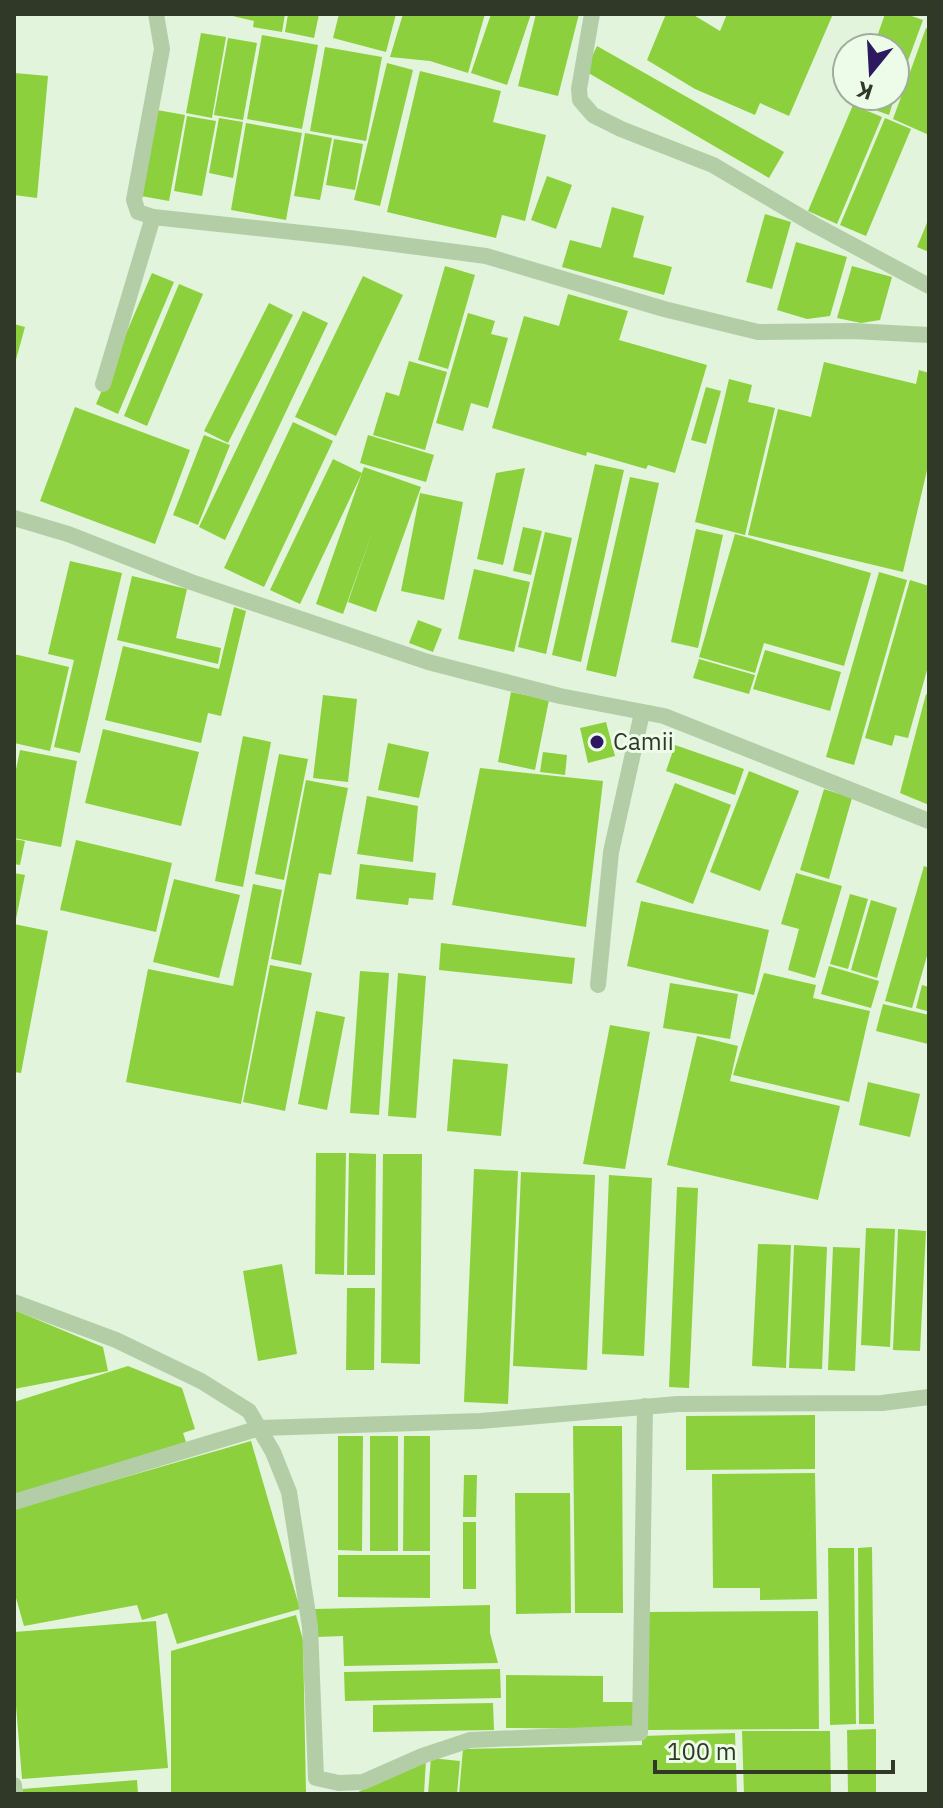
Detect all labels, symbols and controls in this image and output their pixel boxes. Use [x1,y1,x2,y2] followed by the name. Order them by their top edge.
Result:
[831,32,911,112] north arrow
[852,75,876,108] text: K
[613,725,674,757] place label: Camii
[588,733,606,751] marker: Camii
[655,1724,893,1774] scale bar
[667,1735,737,1767] text: 100 m

